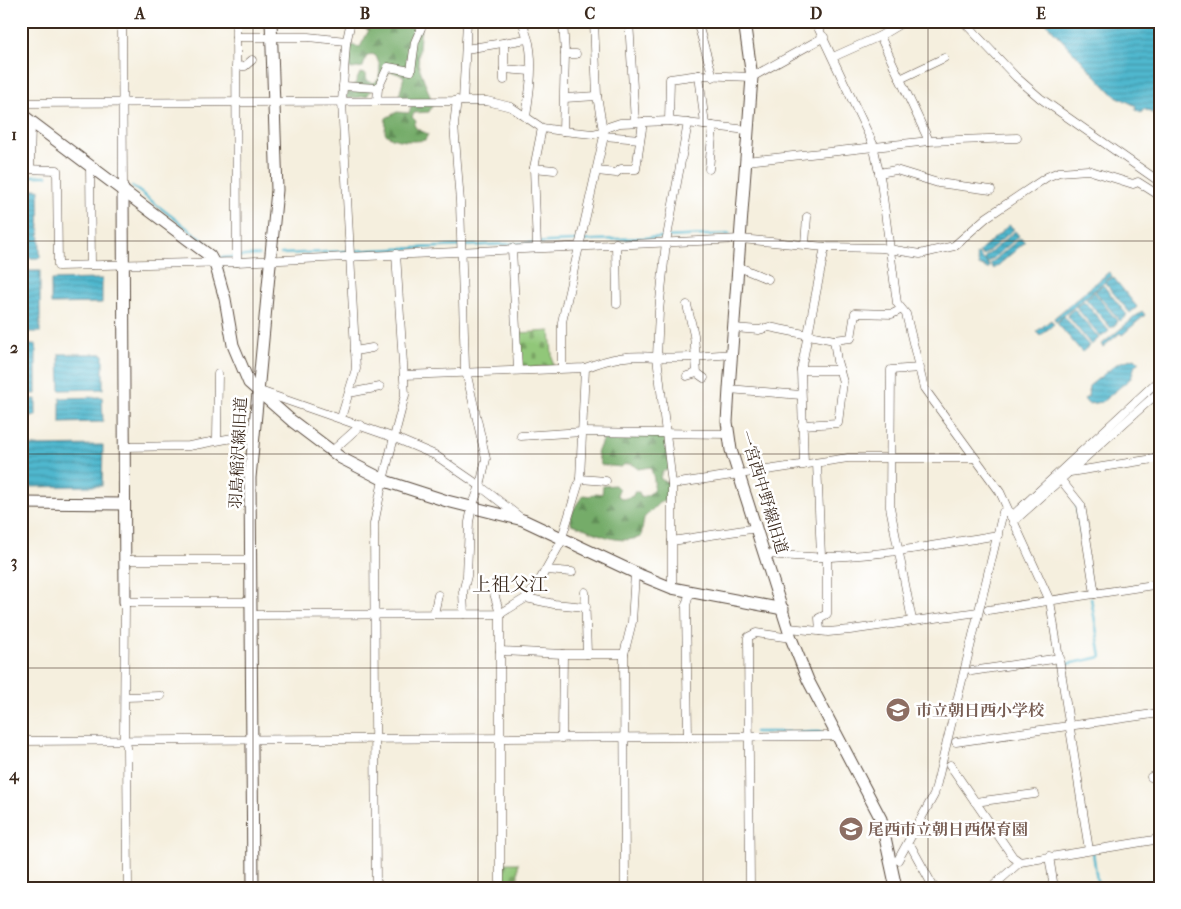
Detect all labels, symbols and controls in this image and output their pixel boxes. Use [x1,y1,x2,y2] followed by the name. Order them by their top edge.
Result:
[134,4,146,23] text: A
[360,4,370,23] text: B
[585,4,596,23] text: C
[810,4,822,23] text: D
[1036,4,1046,23] text: E
[11,125,17,144] text: 1
[10,338,18,357] text: 2
[226,397,250,509] street label: 羽島稲沢線旧道
[736,428,792,556] street label: 一宮西中野線旧道
[11,552,17,572] text: 3
[472,574,548,596] district label: 上祖父江
[885,697,911,723] school or university icon: 市立朝日西小学校
[916,701,1045,720] place label: 市立朝日西小学校
[8,765,20,785] text: 4
[838,816,864,842] school or university icon: 尾西市立朝日西保育園
[868,820,1028,839] place label: 尾西市立朝日西保育園

